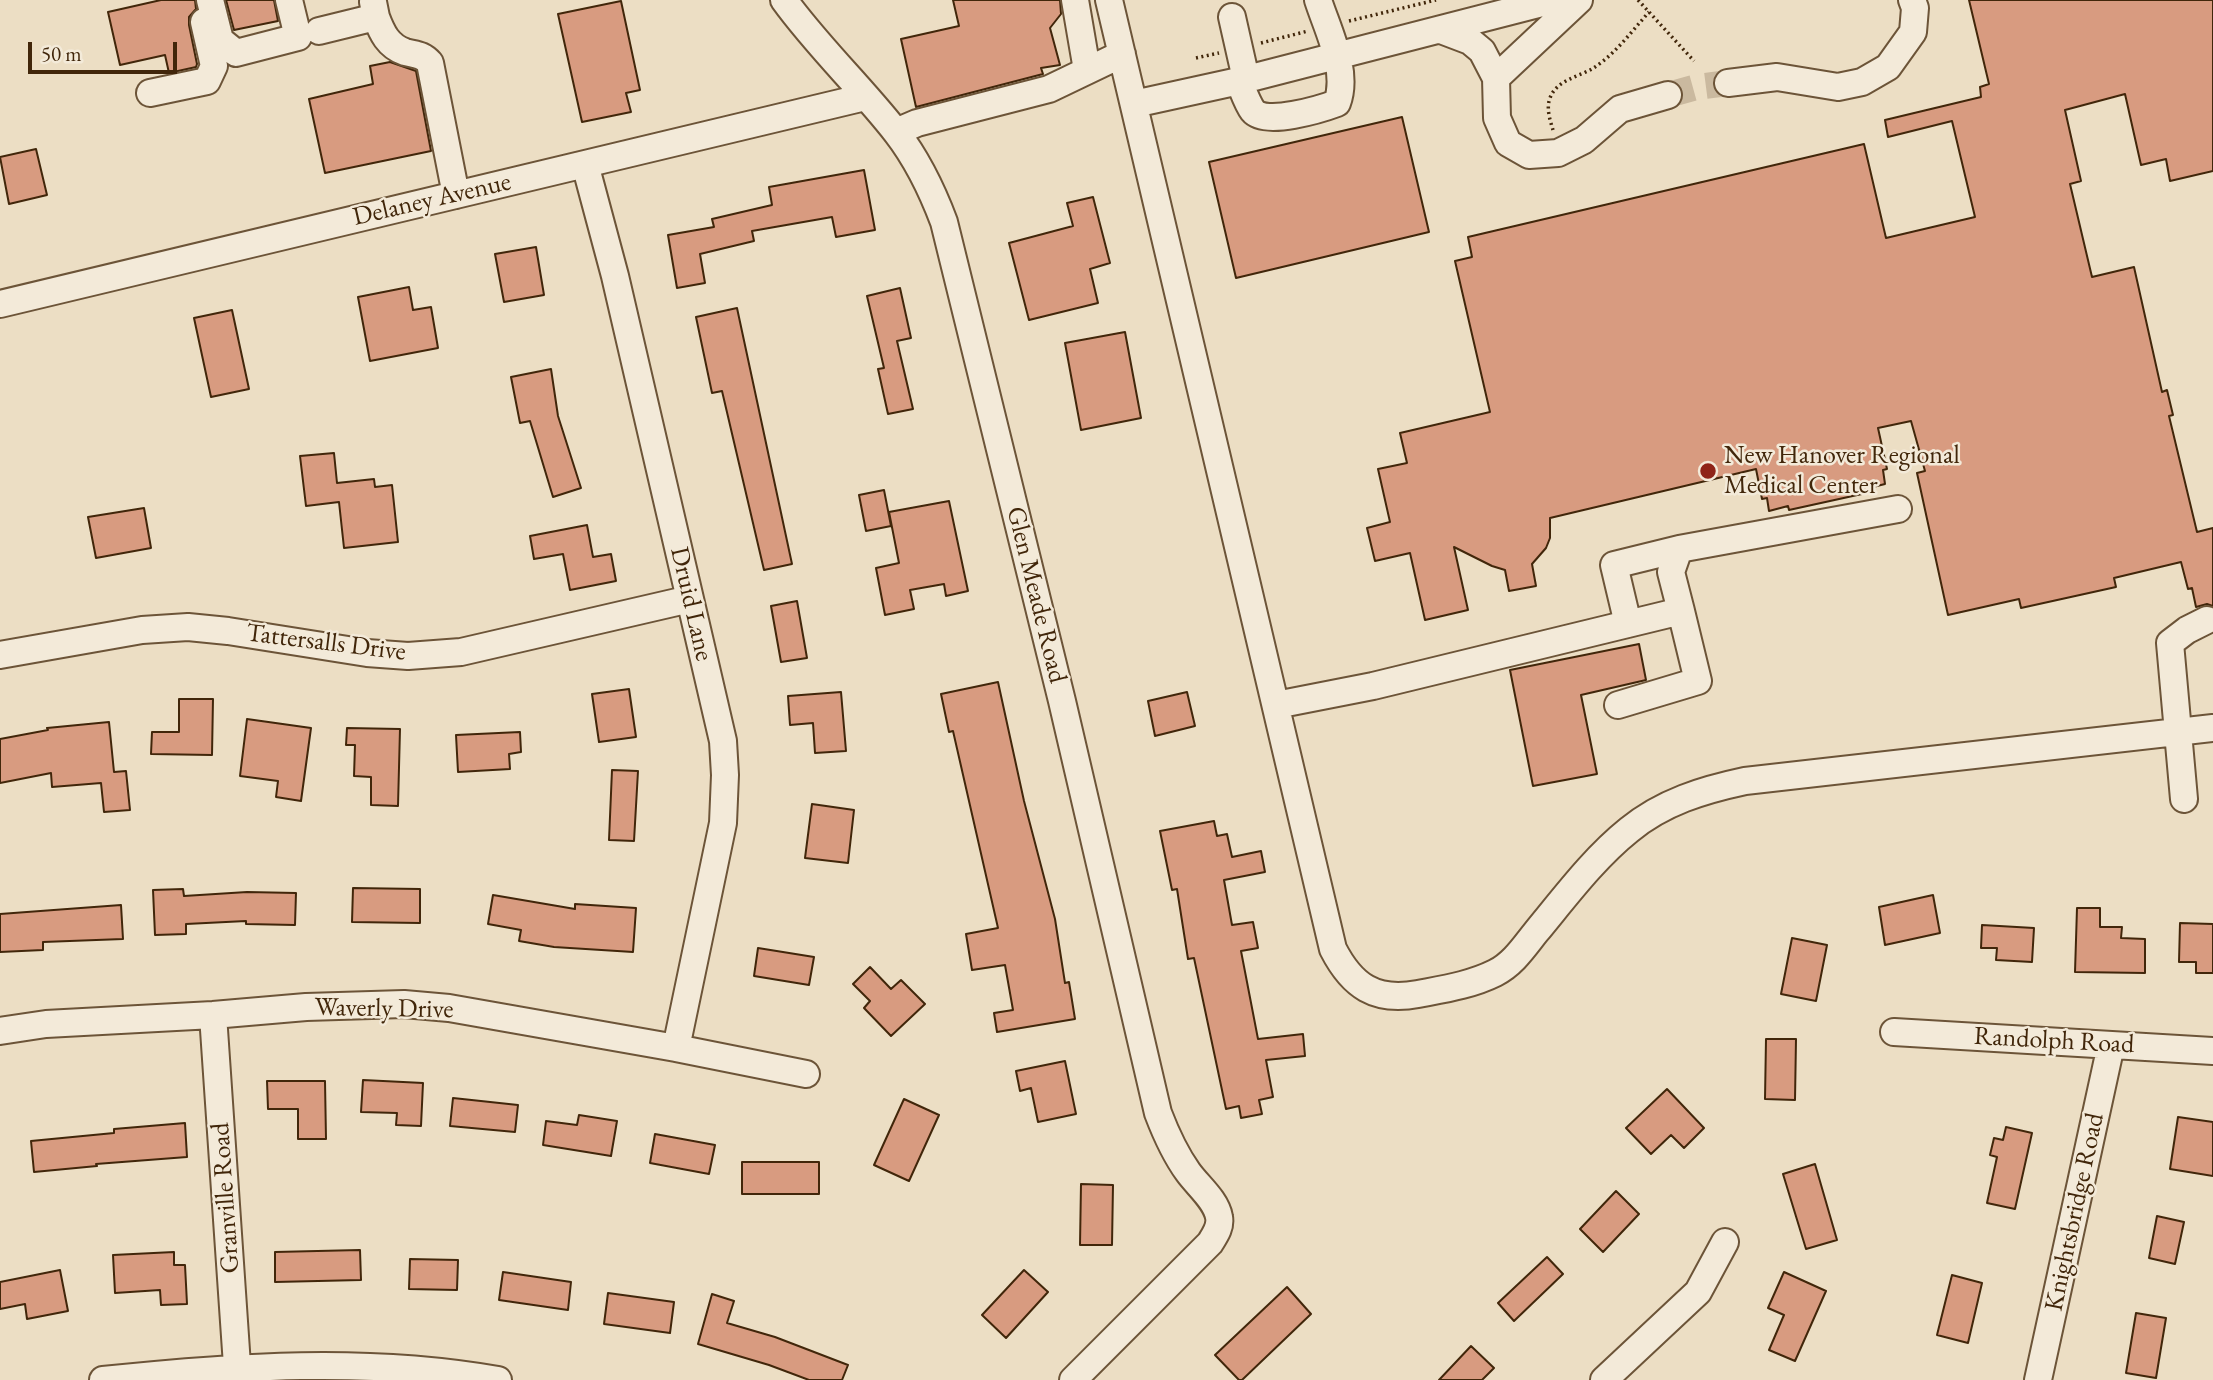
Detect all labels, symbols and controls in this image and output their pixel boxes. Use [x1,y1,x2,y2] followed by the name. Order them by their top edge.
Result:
[32,28,180,72] scale bar
[41,40,82,67] text: 50 m
[350,167,514,233] street label: Delaney Avenue
[1724,440,1960,502] place label: New Hanover Regional Medical Center
[1698,461,1718,481] marker: New Hanover Regional Medical Center
[999,504,1073,686] street label: Glen Meade Road
[663,544,719,664] street label: Druid Lane
[244,618,408,668] street label: Tattersalls Drive
[314,992,454,1026] street label: Waverly Drive
[1973,1021,2135,1061] street label: Randolph Road
[2039,1110,2111,1314] street label: Knightsbridge Road
[205,1122,247,1274] street label: Granville Road

